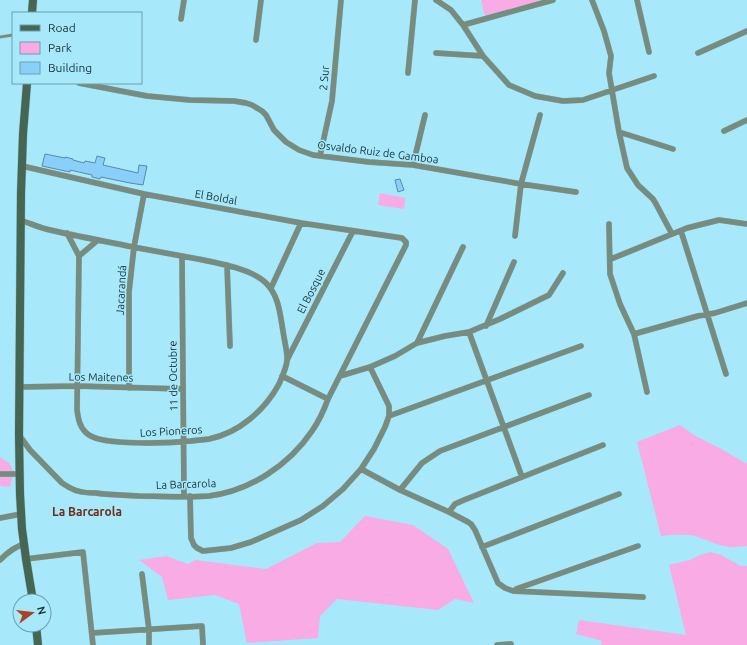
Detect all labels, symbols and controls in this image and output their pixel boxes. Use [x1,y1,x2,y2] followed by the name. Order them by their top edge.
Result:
[12,12,142,84] legend
[48,21,76,34] text: Road
[48,41,72,54] text: Park
[48,61,92,74] text: Building
[317,64,331,91] street label: 2 Sur
[317,139,439,165] street label: Osvaldo Ruiz de Gamboa
[194,187,238,207] street label: El Boldal
[114,265,128,315] street label: Jacarandá
[295,267,327,315] street label: El Bosque
[166,340,180,412] street label: 11 de Octubre
[69,370,134,384] street label: Los Maitenes
[139,423,203,439] street label: Los Pioneros
[156,477,216,491] street label: La Barcarola
[52,505,122,518] district label: La Barcarola
[12,593,52,633] north arrow
[35,605,49,616] text: N

